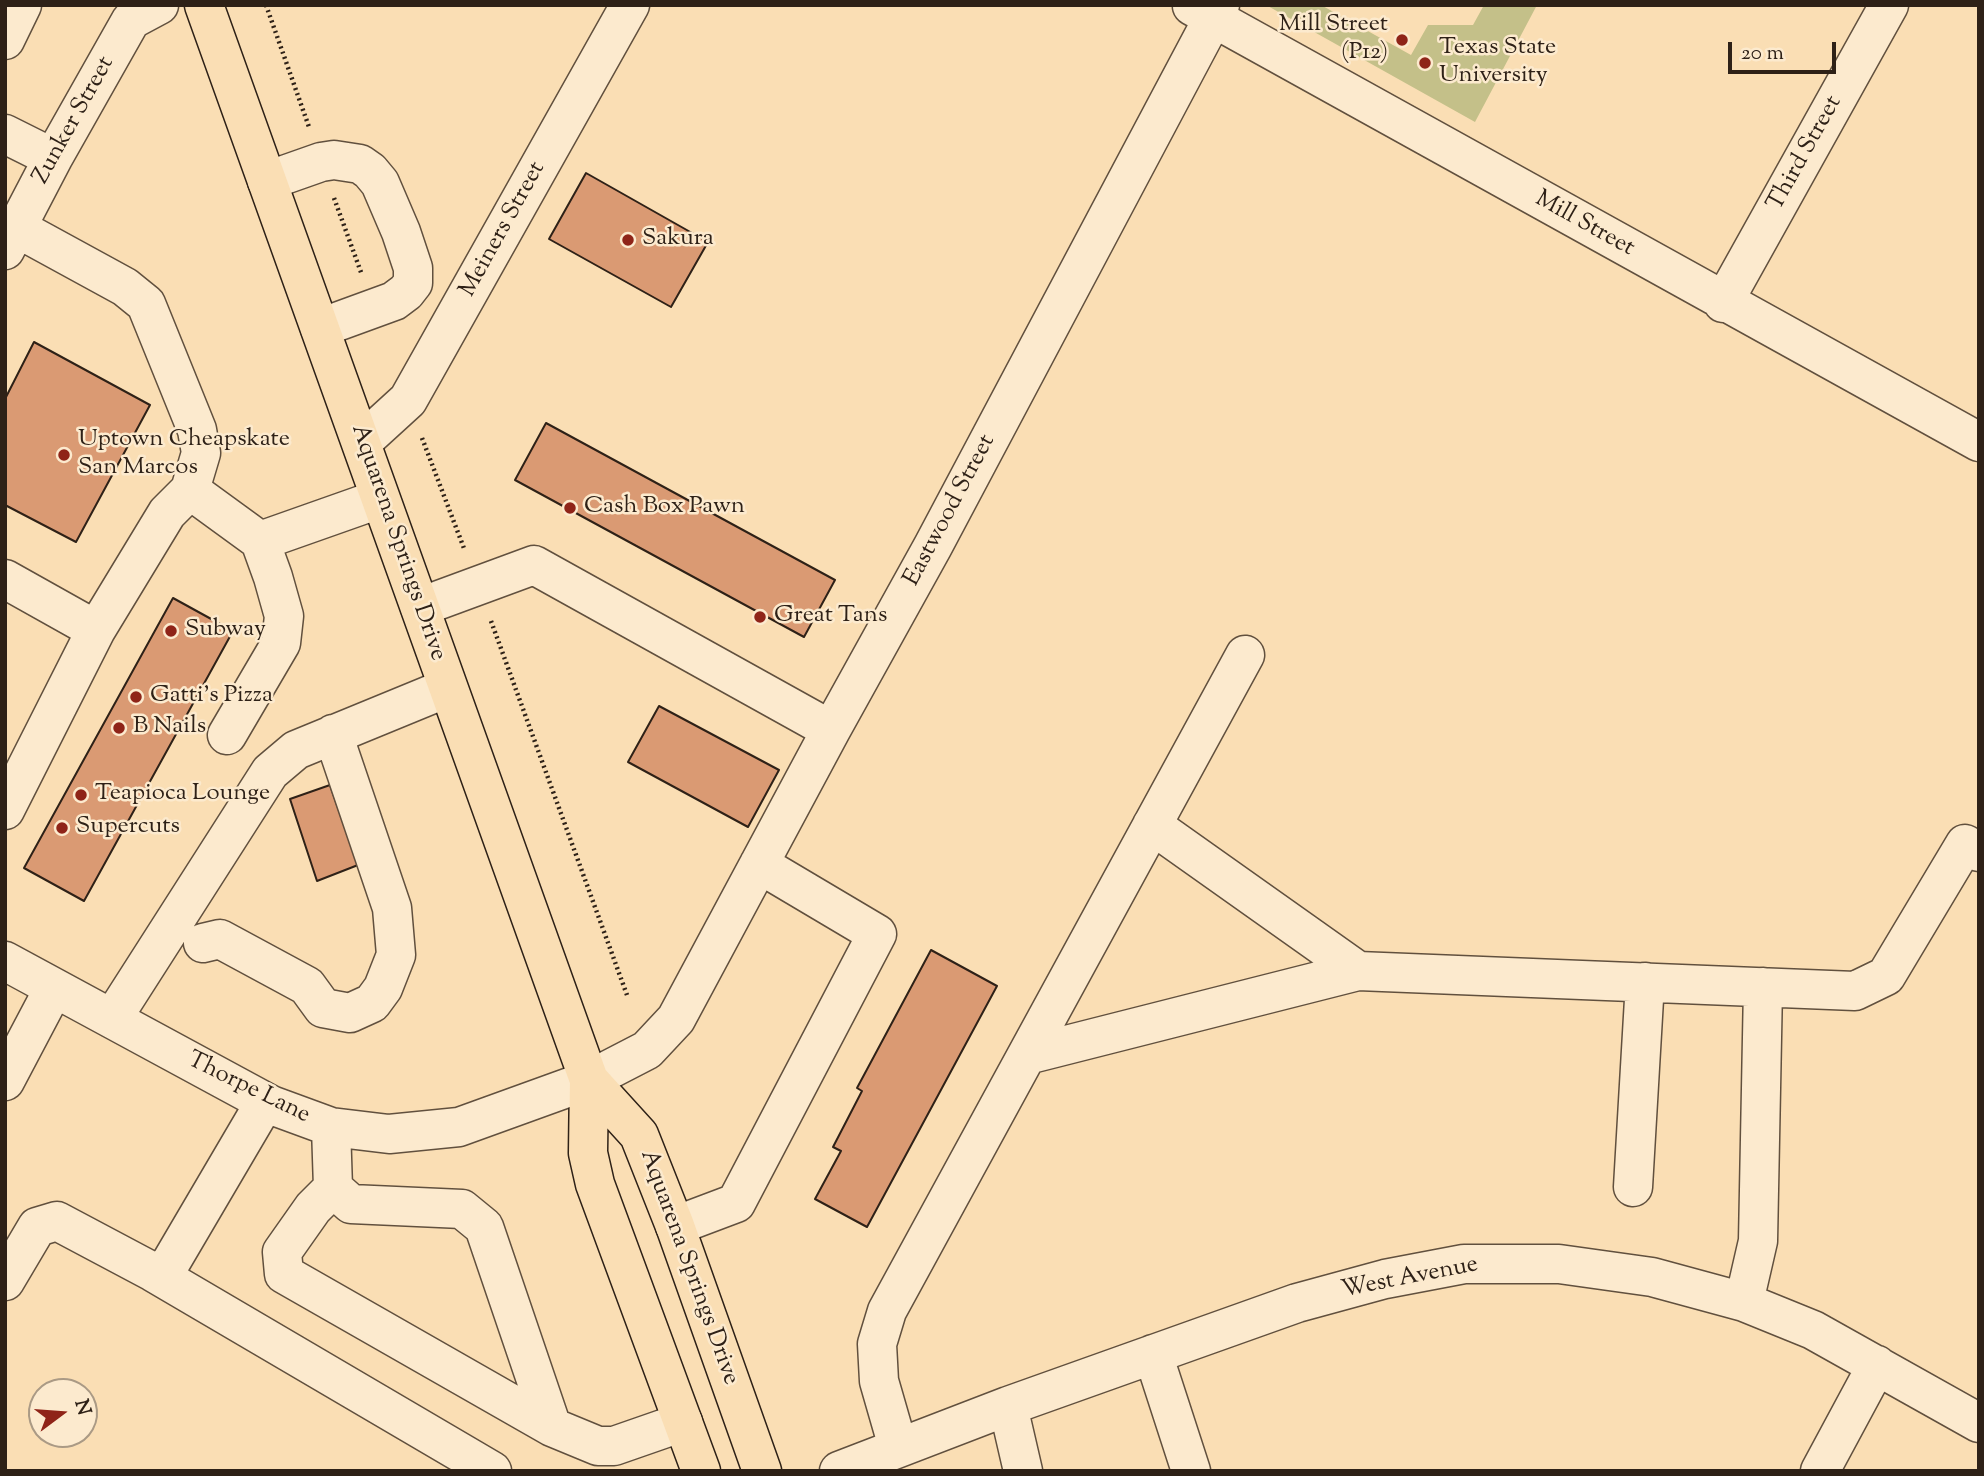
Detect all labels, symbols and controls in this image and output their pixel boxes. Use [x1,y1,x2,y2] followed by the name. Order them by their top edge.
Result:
[1279,12,1388,68] place label: Mill Street (P12)
[1732,28,1840,72] scale bar
[1394,32,1410,48] marker: Mill Street (P12)
[1439,35,1556,91] place label: Texas State University
[1741,39,1784,69] text: 20 m
[28,52,122,190] street label: Zunker Street
[1417,55,1433,71] marker: Texas State University
[1763,91,1849,217] street label: Third Street
[455,157,553,303] street label: Meiners Street
[1529,186,1639,264] street label: Mill Street
[642,226,714,254] place label: Sakura
[620,232,636,248] marker: Sakura
[343,421,451,665] street label: Aquarena Springs Drive
[78,427,290,483] place label: Uptown Cheapskate San Marcos
[899,430,1003,592] street label: Eastwood Street
[56,447,72,463] marker: Uptown Cheapskate San Marcos
[584,494,745,522] place label: Cash Box Pawn
[562,500,578,516] marker: Cash Box Pawn
[774,603,887,631] place label: Great Tans
[752,609,768,625] marker: Great Tans
[185,617,266,645] place label: Subway
[163,623,179,639] marker: Subway
[150,683,273,711] place label: Gatti's Pizza
[128,689,144,705] marker: Gatti's Pizza
[133,714,206,742] place label: B Nails
[111,720,127,736] marker: B Nails
[95,781,270,809] place label: Teapioca Lounge
[73,787,89,803] marker: Teapioca Lounge
[76,814,180,842] place label: Supercuts
[54,820,70,836] marker: Supercuts
[182,1047,314,1131] street label: Thorpe Lane
[632,1147,744,1389] street label: Aquarena Springs Drive
[1339,1252,1481,1306] street label: West Avenue
[28,1378,98,1448] north arrow
[67,1397,97,1419] text: N

